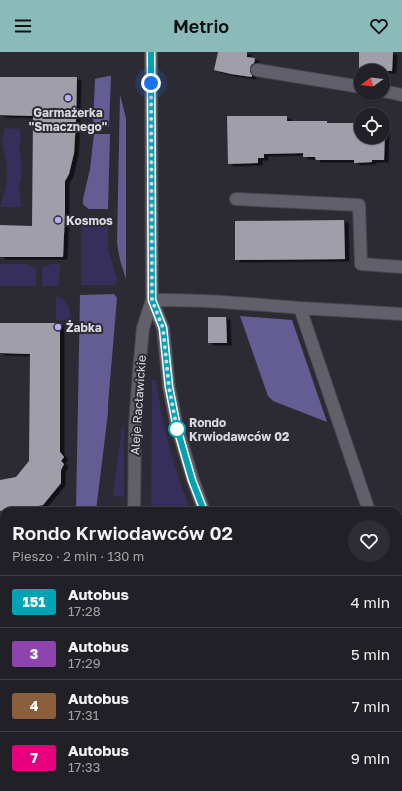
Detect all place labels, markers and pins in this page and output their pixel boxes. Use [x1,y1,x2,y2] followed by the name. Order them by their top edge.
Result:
[63,93,73,103] marker: Garmażerka "Smacznego"
[29,105,107,134] place label: Garmażerka "Smacznego"
[66,213,113,228] place label: Kosmos
[53,215,63,225] marker: Kosmos
[66,320,102,335] place label: Żabka
[53,322,63,332] marker: Żabka
[189,415,289,444] place label: Rondo Krwiodawców 02
[168,420,186,438] marker: Rondo Krwiodawców 02

